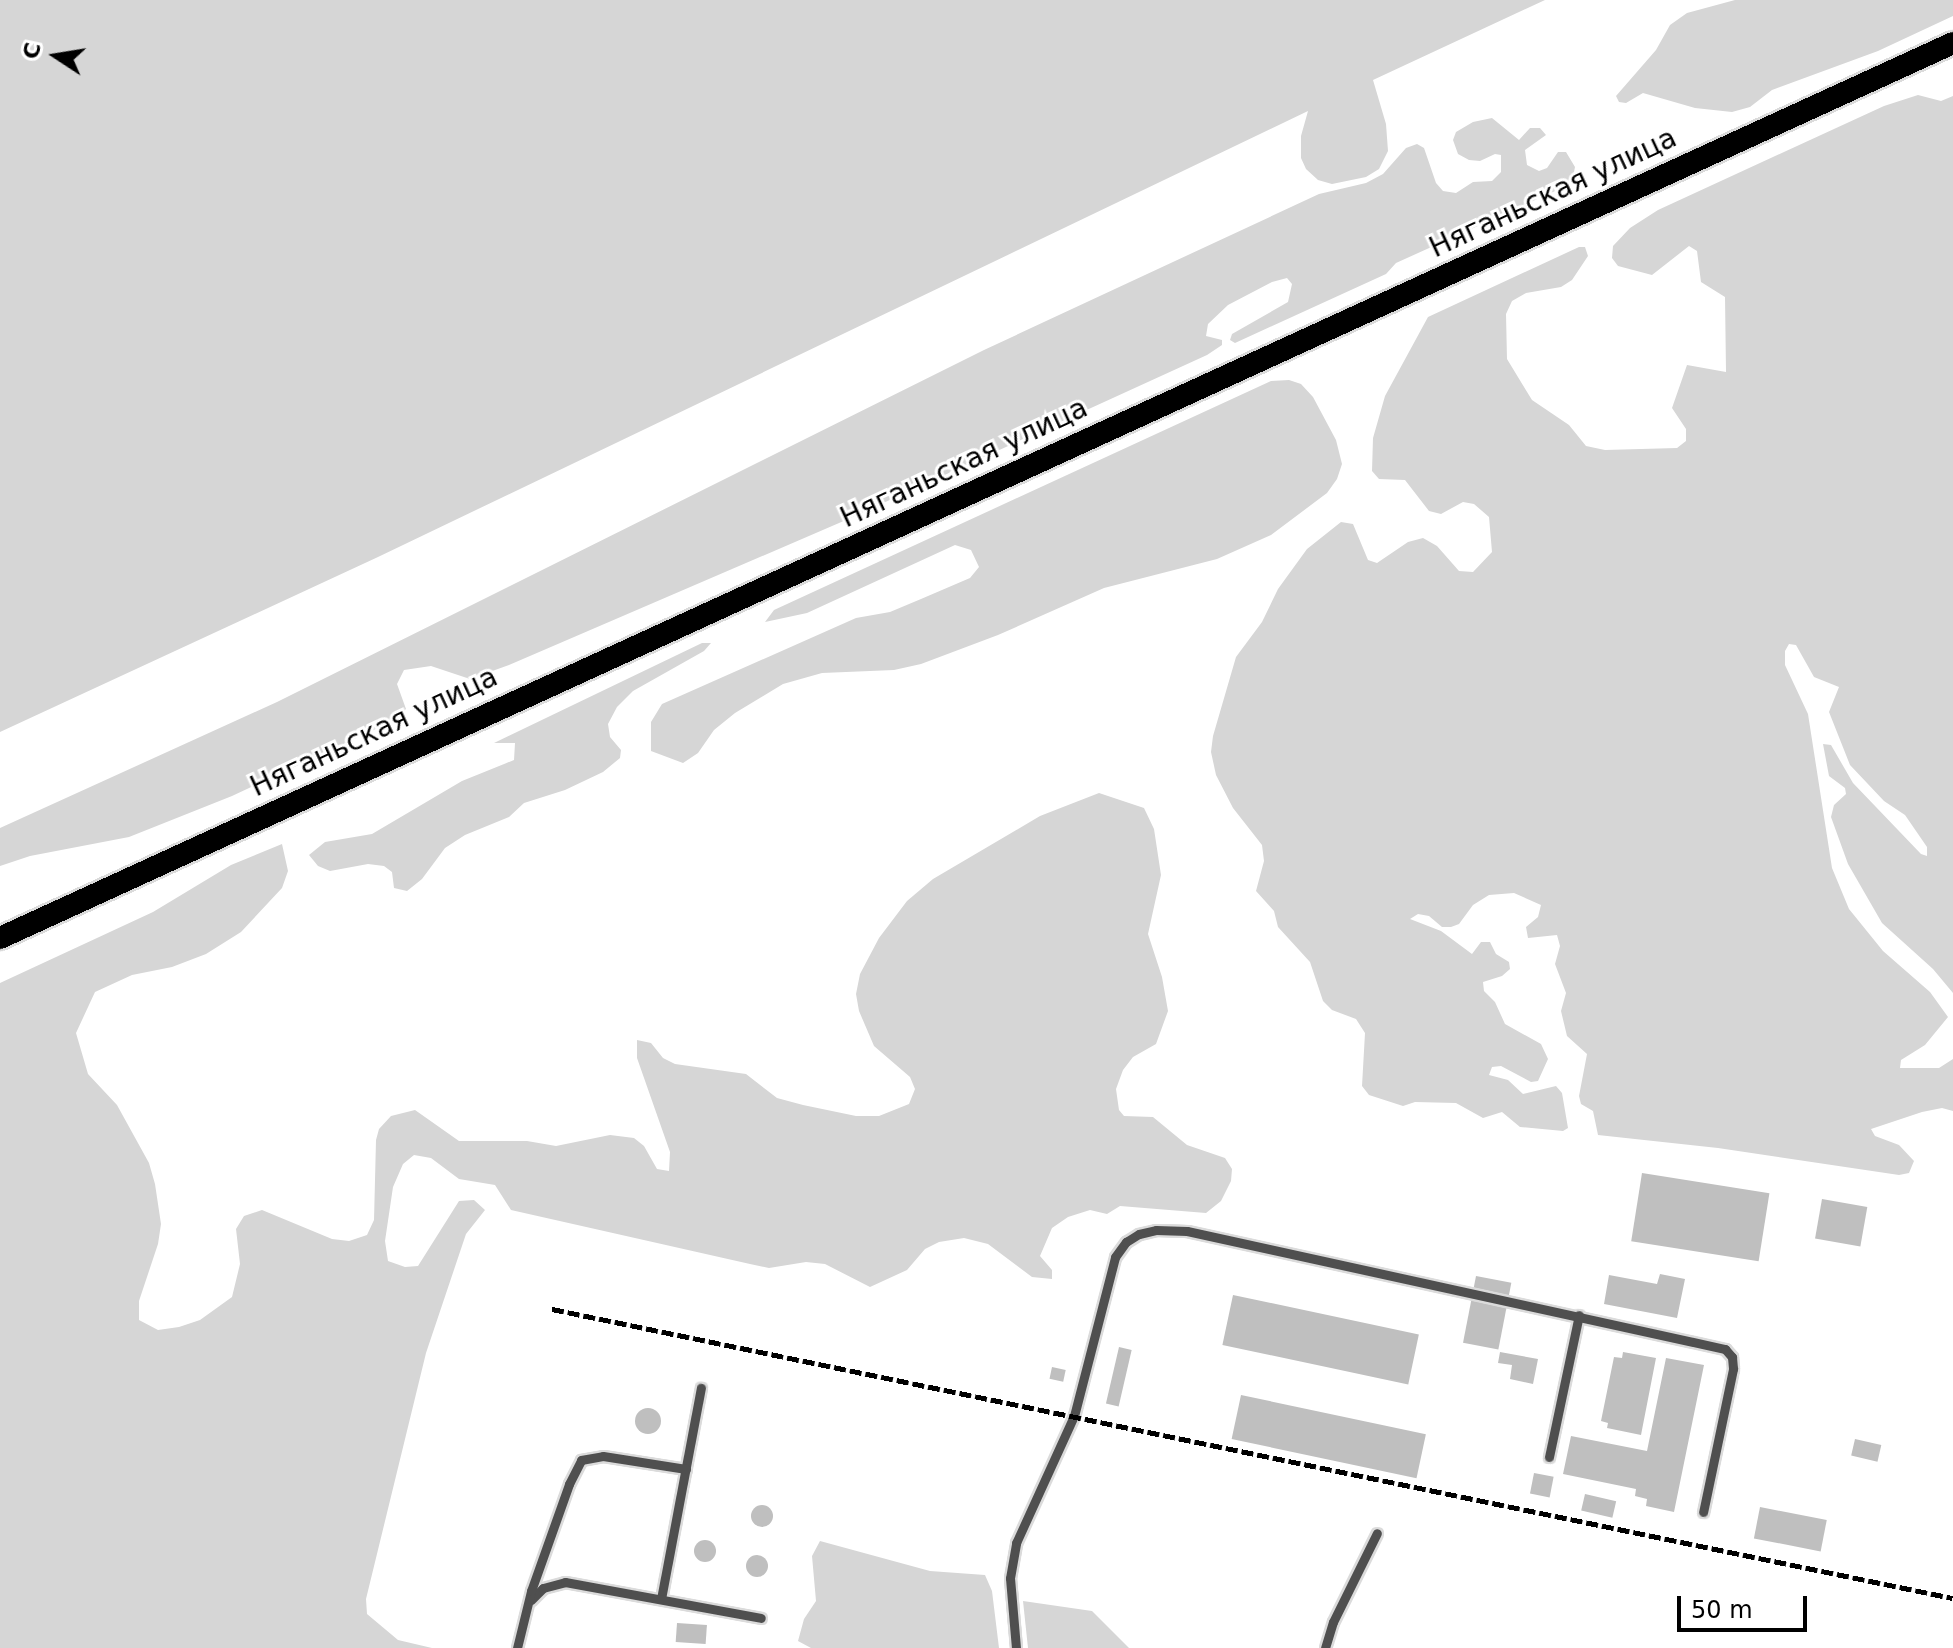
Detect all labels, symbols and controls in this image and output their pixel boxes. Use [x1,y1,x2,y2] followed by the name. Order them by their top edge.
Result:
[16,16,96,96] north arrow
[18,40,46,61] text: С
[1424,121,1682,265] street label: Няганьская улица
[835,391,1093,535] street label: Няганьская улица
[245,660,503,804] street label: Няганьская улица
[1681,1580,1811,1630] scale bar
[1691,1596,1753,1624] text: 50 m

